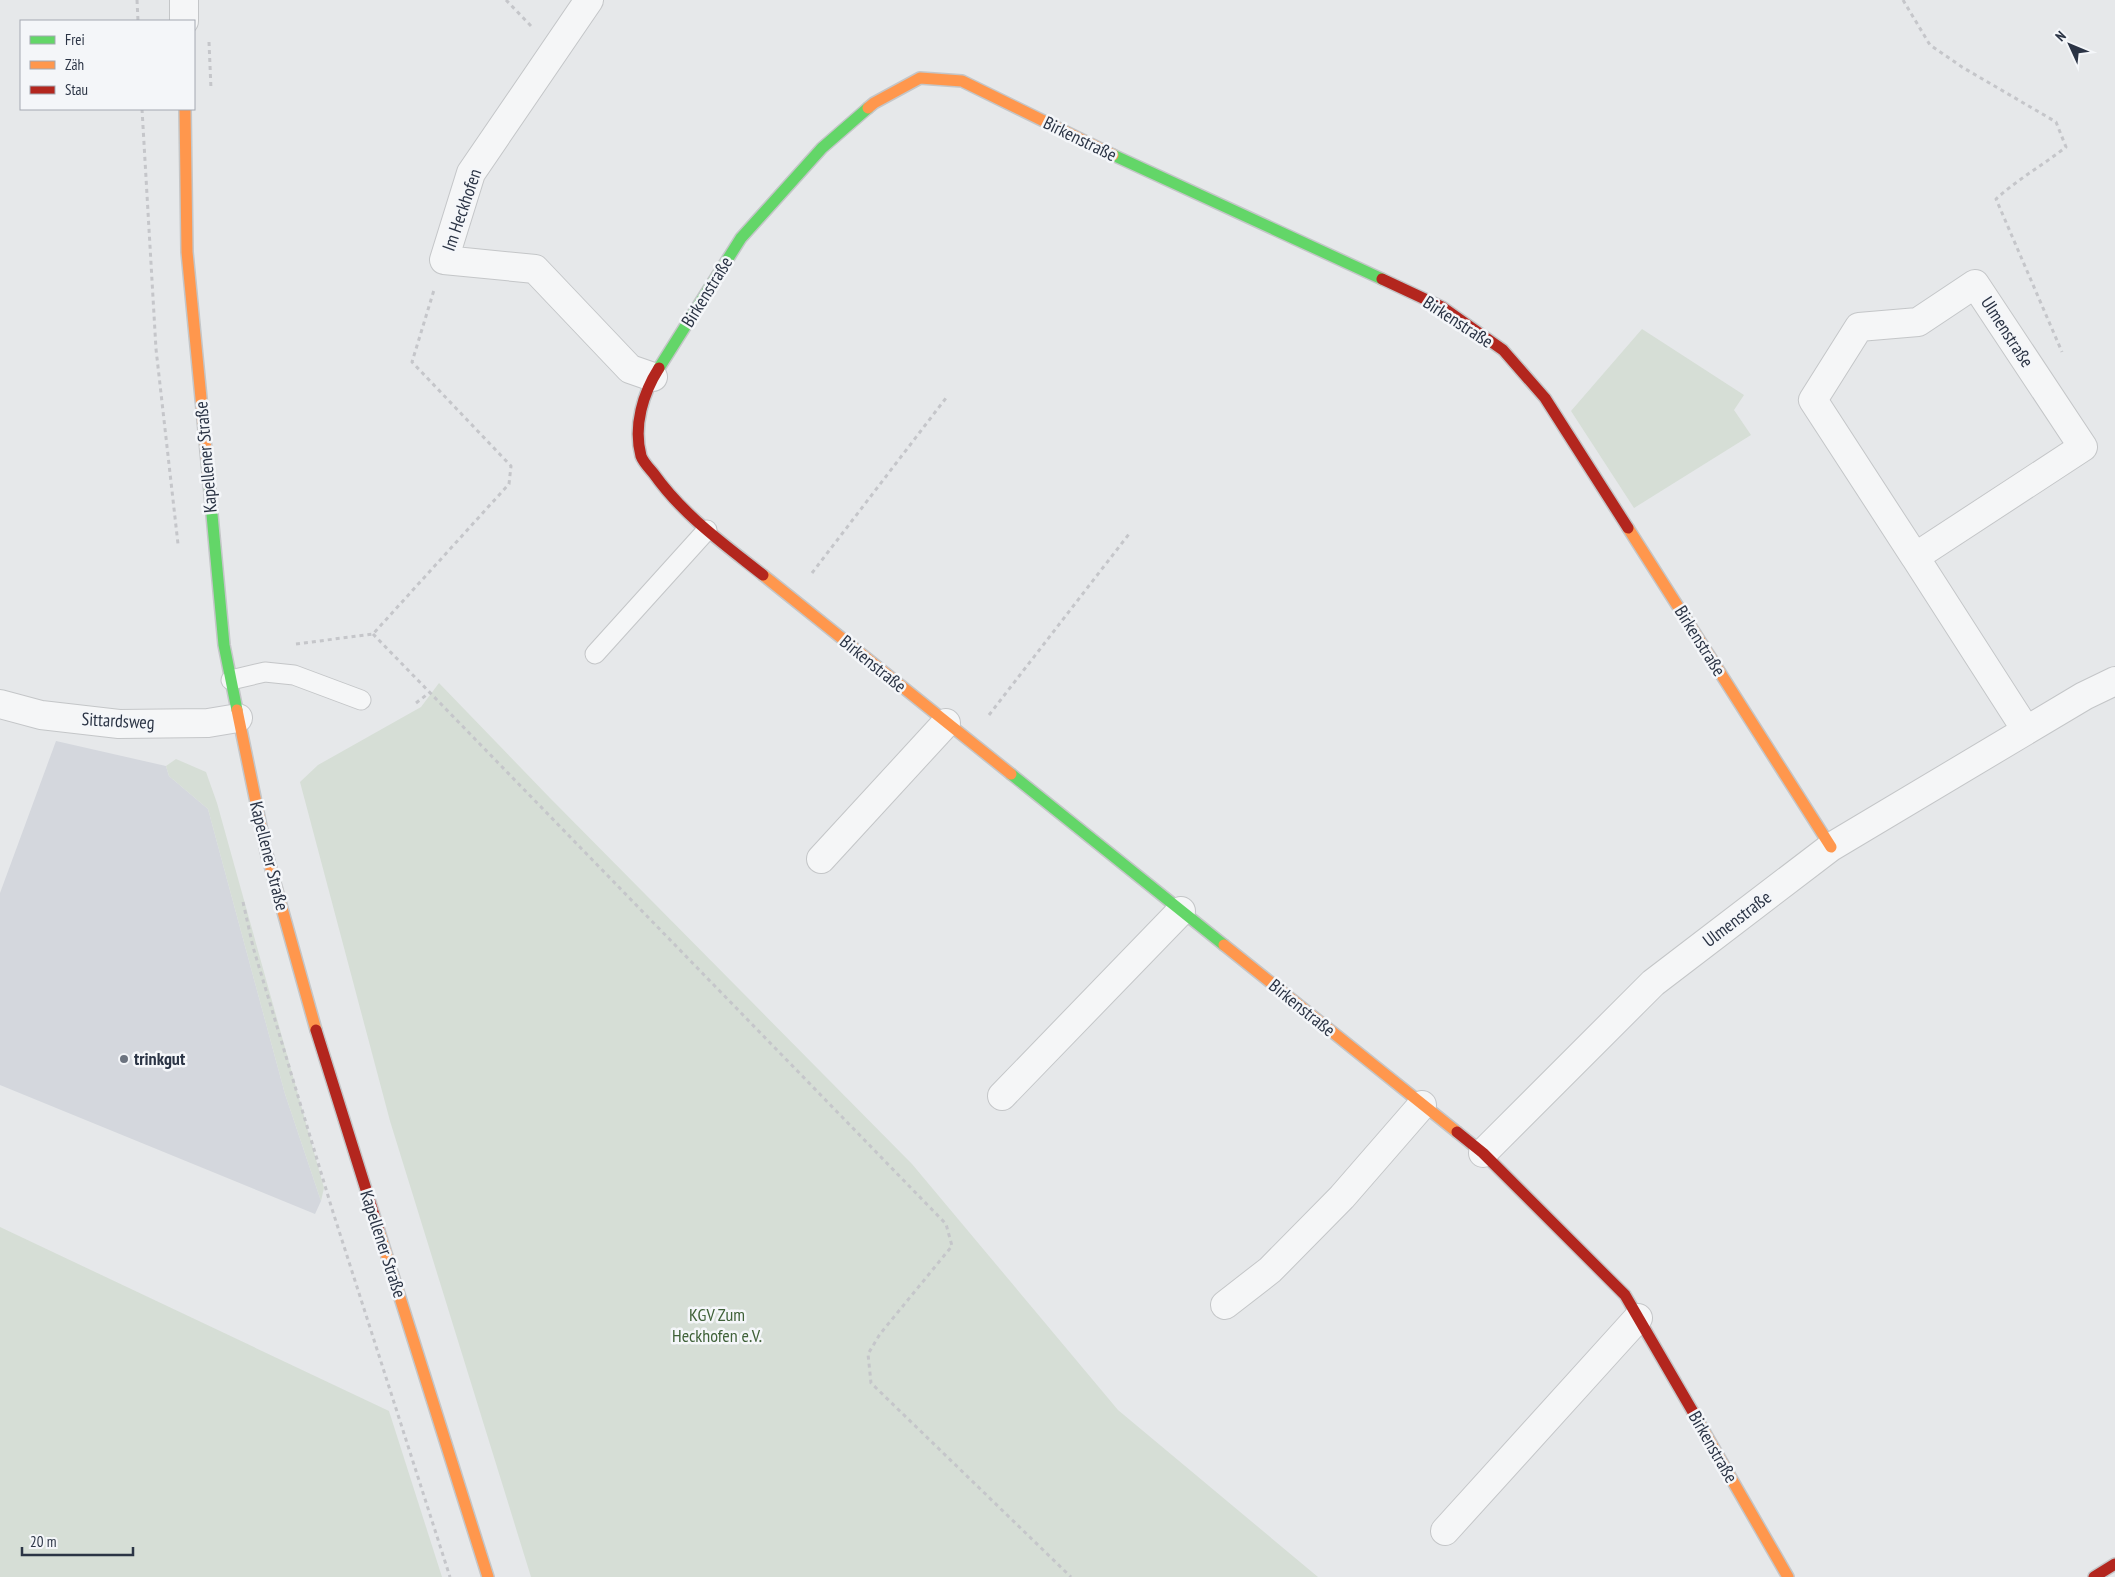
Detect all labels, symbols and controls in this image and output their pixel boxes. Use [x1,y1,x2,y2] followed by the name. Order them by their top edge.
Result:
[20,20,195,110] legend
[2045,20,2095,70] north arrow
[2052,27,2070,45] text: N
[65,30,85,49] text: Frei
[65,55,84,74] text: Zäh
[65,80,88,99] text: Stau
[1040,111,1121,166] street label: Birkenstraße
[437,166,486,254] street label: Im Heckhofen
[676,252,737,331] street label: Birkenstraße
[1419,290,1498,353] street label: Birkenstraße
[1976,292,2039,372] street label: Ulmenstraße
[189,400,222,514] street label: Kapellener Straße
[1670,601,1731,680] street label: Birkenstraße
[835,630,911,697] street label: Birkenstraße
[81,707,155,734] street label: Sittardsweg
[245,799,294,913] street label: Kapellener Straße
[1698,885,1776,952] street label: Ulmenstraße
[1264,974,1340,1041] street label: Birkenstraße
[134,1047,186,1070] place label: trinkgut
[118,1053,130,1065] marker: trinkgut
[355,1187,412,1301] street label: Kapellener Straße
[672,1303,762,1347] park label: KGV Zum Heckhofen e.V.
[1684,1407,1743,1487] street label: Birkenstraße
[22,1524,134,1556] scale bar
[30,1532,56,1551] text: 20 m

